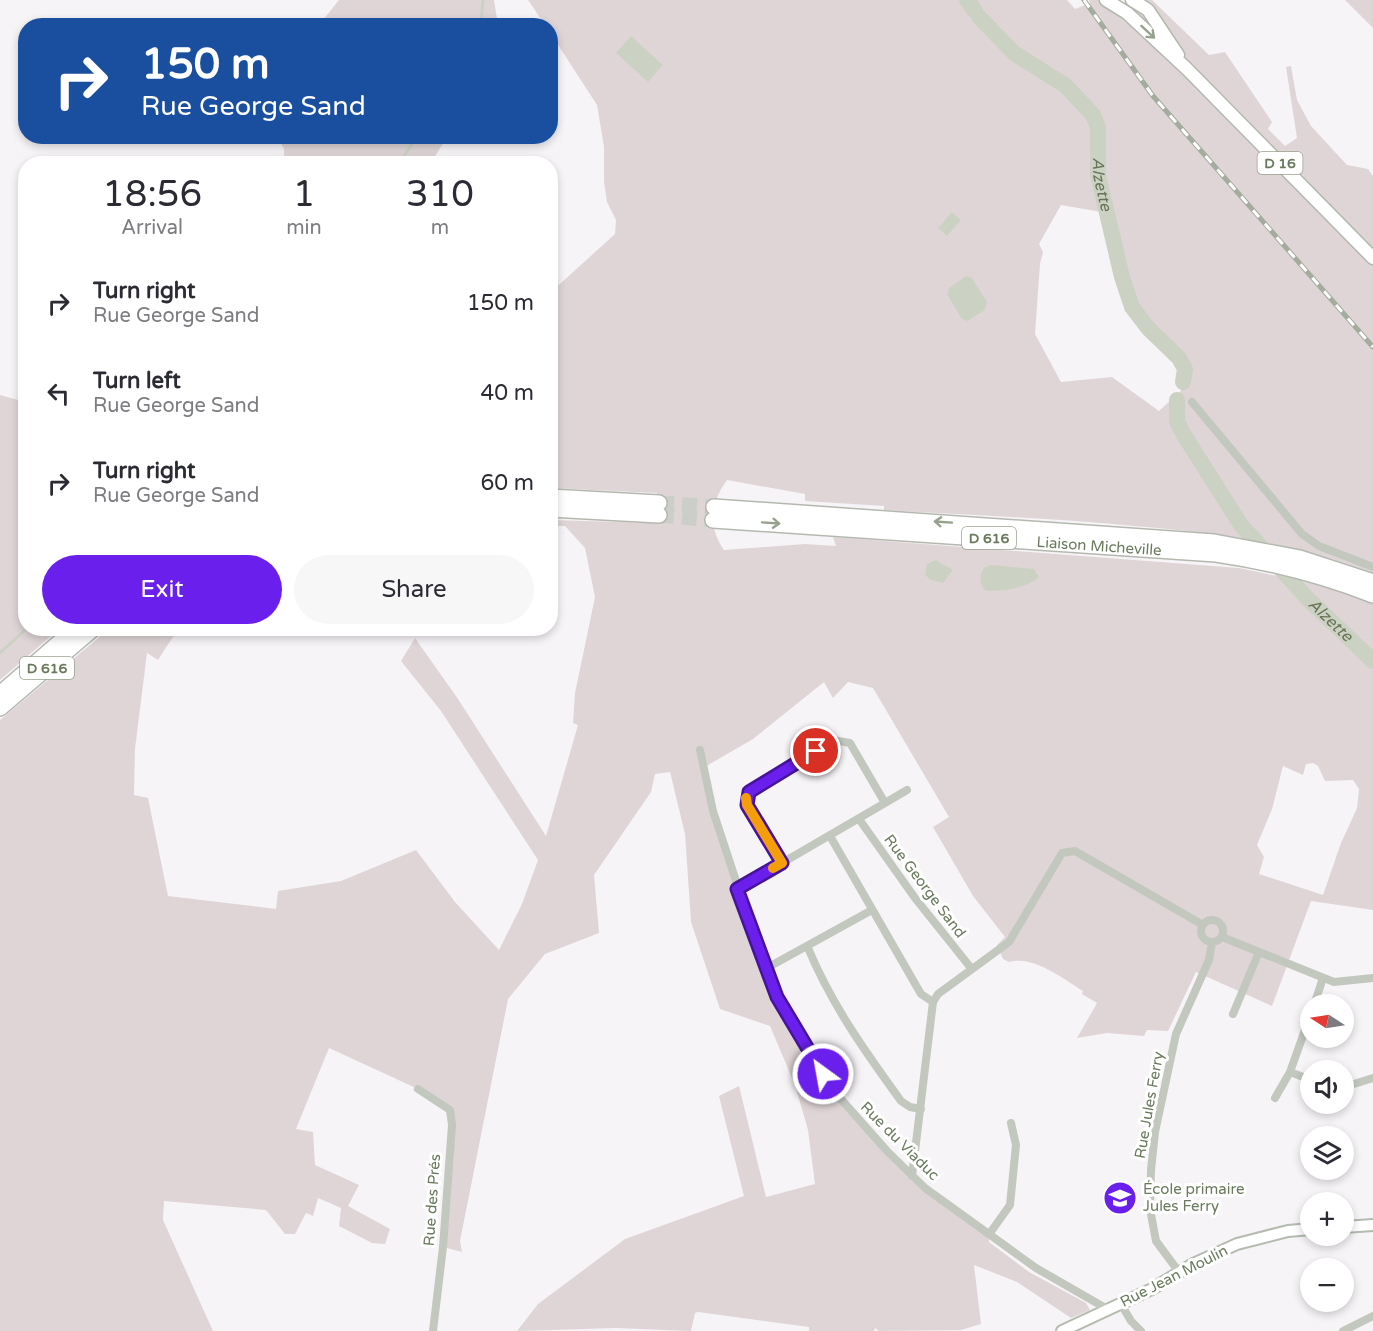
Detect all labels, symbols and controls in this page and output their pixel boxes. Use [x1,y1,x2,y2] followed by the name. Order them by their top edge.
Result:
[1140,25,1155,39] one-way arrow
[141,39,270,90] text: 150 m
[42,42,120,120] icon: right
[141,90,366,123] text: Rue George Sand
[1258,152,1302,174] road number: D 16
[1088,158,1116,214] water label: Alzette
[102,173,202,216] text: 18:56
[293,173,315,216] text: 1
[406,173,474,216] text: 310
[121,216,183,240] text: Arrival
[286,216,322,240] text: min
[431,216,449,240] text: m
[93,278,195,304] text: Turn right
[42,287,75,320] icon: right
[467,290,534,316] text: 150 m
[93,304,259,328] text: Rue George Sand
[93,368,181,394] text: Turn left
[42,377,75,410] icon: left
[480,380,534,406] text: 40 m
[93,394,259,418] text: Rue George Sand
[93,458,195,484] text: Turn right
[42,467,75,500] icon: right
[480,470,534,496] text: 60 m
[93,484,259,508] text: Rue George Sand
[933,517,953,528] one-way arrow
[761,518,781,529] one-way arrow
[962,527,1016,549] road number: D 616
[1036,533,1162,559] street label: Liaison Micheville
[42,555,282,624] button: Exit
[294,555,534,624] button: Share
[1304,594,1357,647] water label: Alzette
[20,657,74,679] road number: D 616
[790,725,841,776] pin
[799,734,832,767] icon: arrive
[880,831,970,941] street label: Rue George Sand
[1300,994,1354,1048] north arrow
[1300,994,1354,1312] map controls
[791,1042,855,1106] position arrow
[1131,1050,1167,1160] street label: Rue Jules Ferry
[1300,1060,1354,1114] button: sound
[857,1098,943,1184] street label: Rue du Viaduc
[1300,1126,1354,1180] button: layers
[420,1153,444,1247] street label: Rue des Prés
[1102,1180,1138,1216] school or university icon: École primaire Jules Ferry
[1143,1180,1244,1215] place label: École primaire Jules Ferry
[1300,1192,1354,1246] button: +
[1117,1241,1231,1311] street label: Rue Jean Moulin
[1300,1258,1354,1312] button: −

